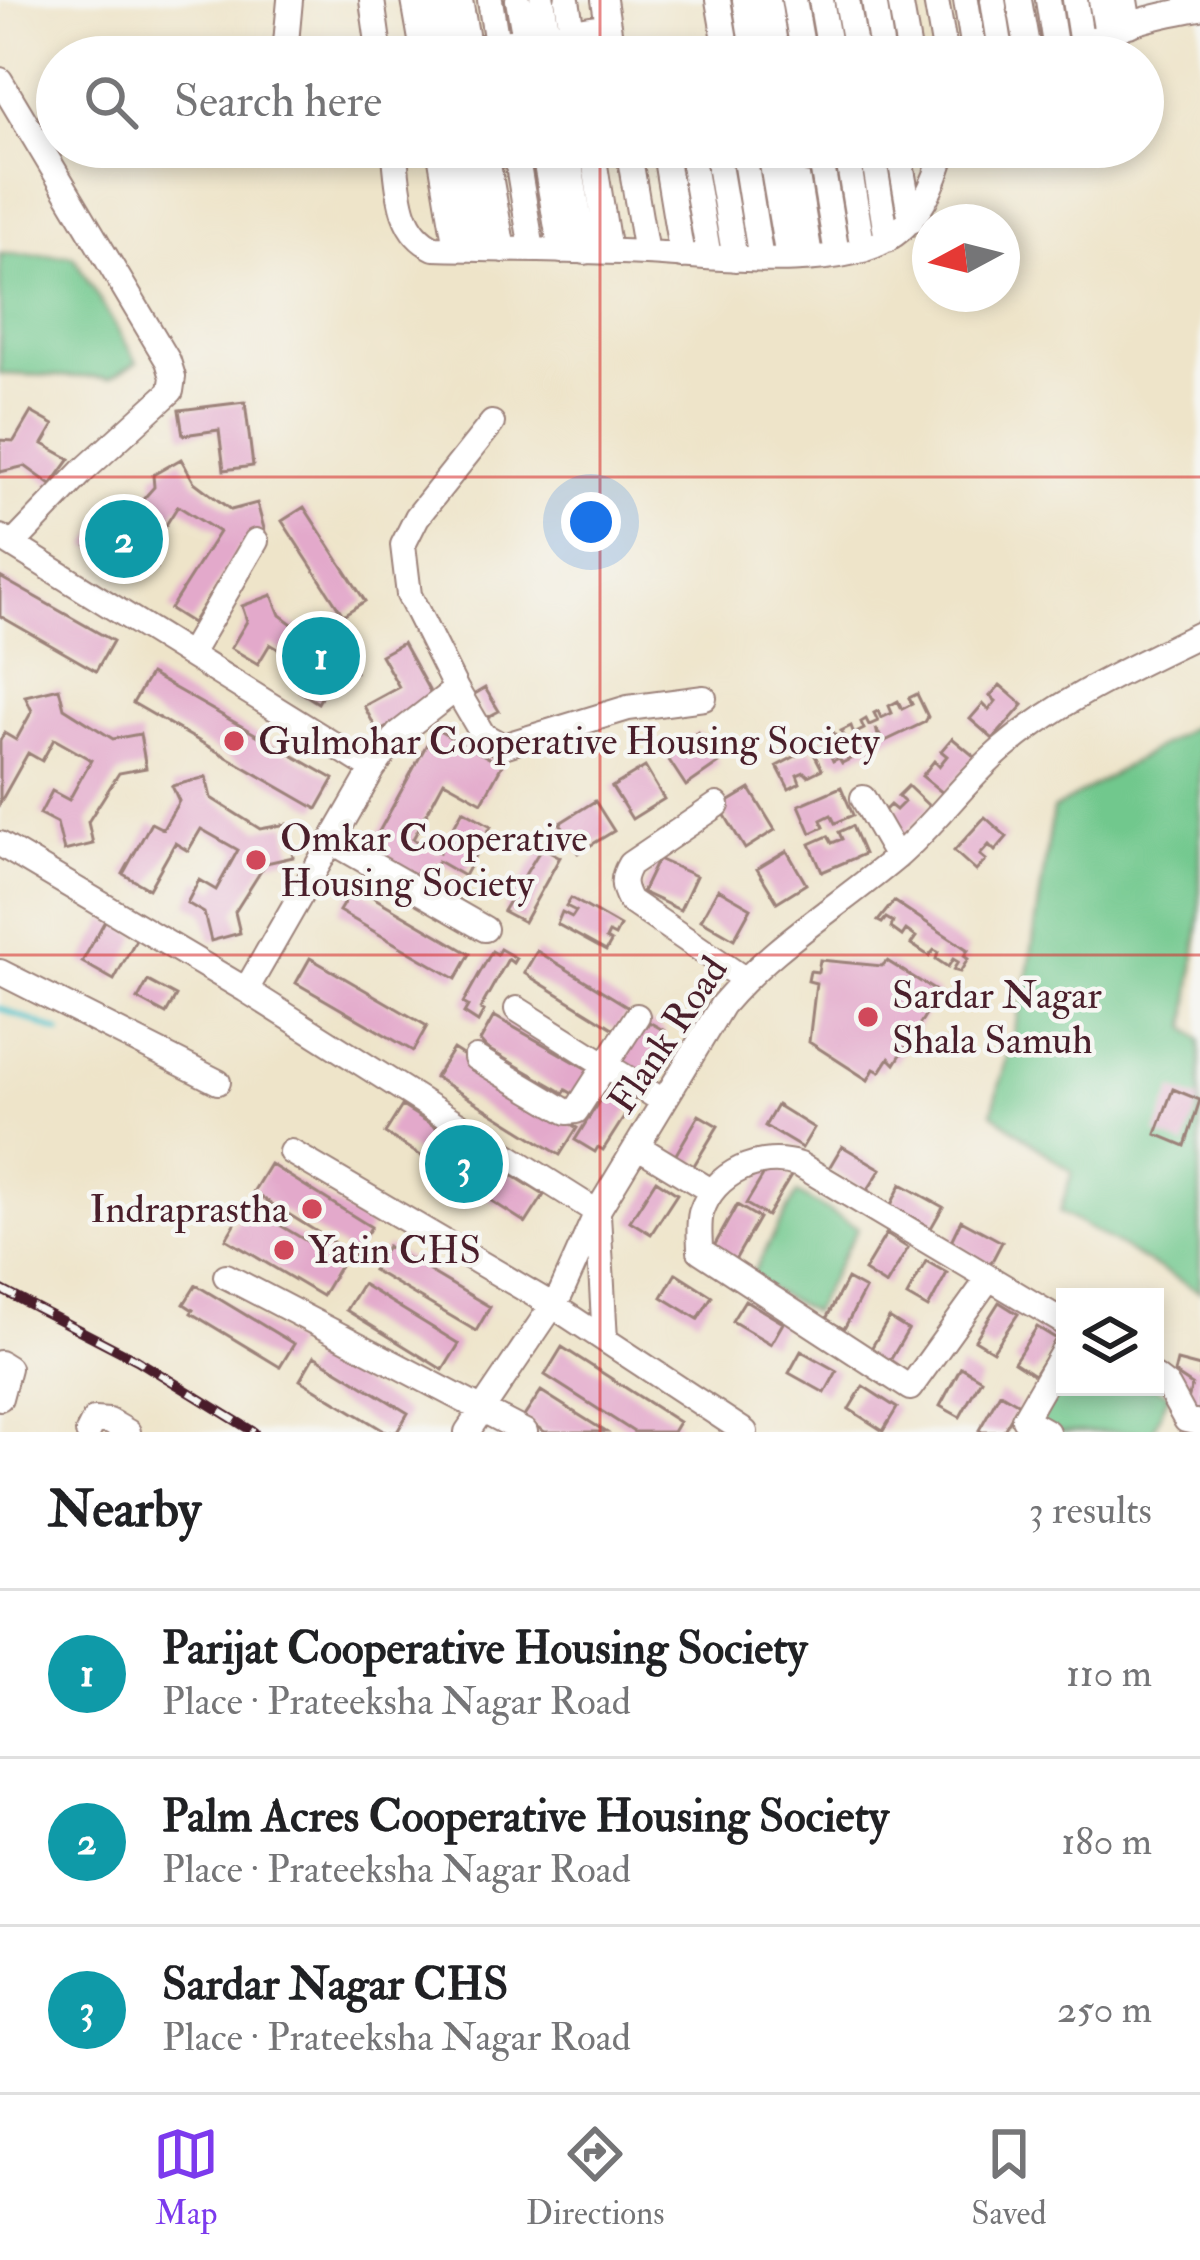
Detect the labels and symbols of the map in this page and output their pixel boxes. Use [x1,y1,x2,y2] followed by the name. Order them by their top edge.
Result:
[912,204,1020,312] north arrow
[561,492,621,552] your location
[85,494,163,584] pin: 2
[282,611,360,701] pin: 1
[258,717,880,766] place label: Gulmohar Cooperative Housing Society
[221,728,247,754] marker: Gulmohar Cooperative Housing Society
[280,814,587,908] place label: Omkar Cooperative Housing Society
[243,847,269,873] marker: Omkar Cooperative Housing Society
[598,947,738,1123] street label: Flank Road
[892,971,1102,1065] place label: Sardar Nagar Shala Samuh
[855,1004,881,1030] marker: Sardar Nagar Shala Samuh
[425,1119,503,1209] pin: 3
[90,1185,289,1234] place label: Indraprastha
[299,1196,325,1222] marker: Indraprastha
[308,1226,481,1275] place label: Yatin CHS
[271,1237,297,1263] marker: Yatin CHS

